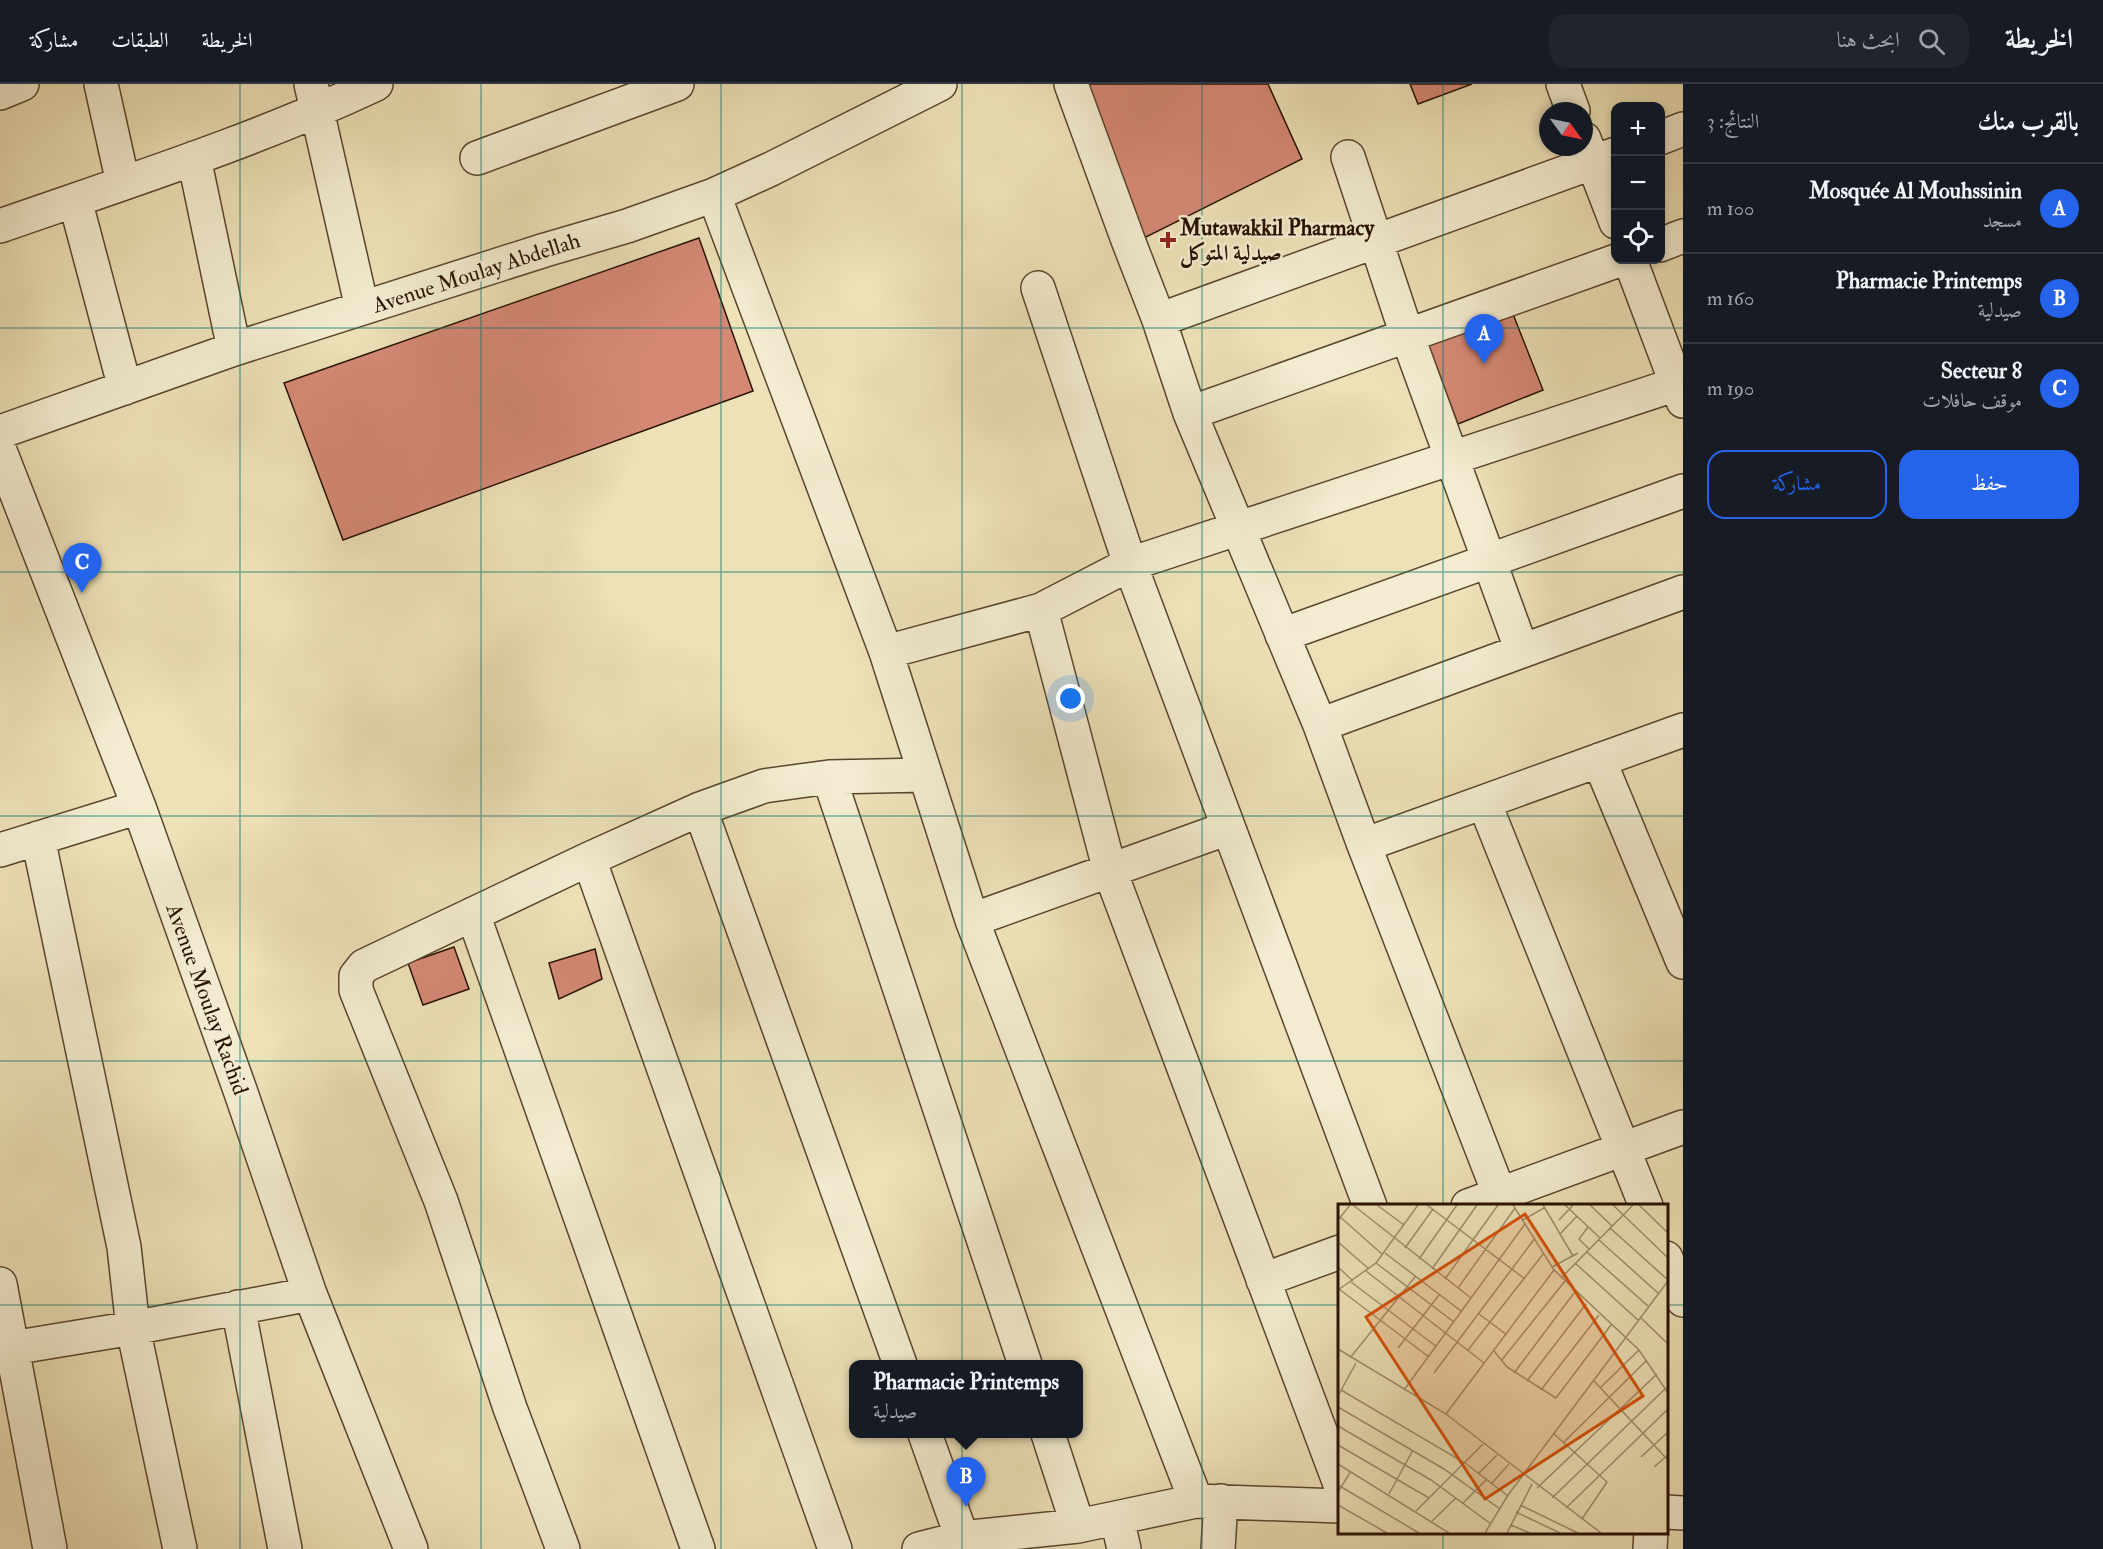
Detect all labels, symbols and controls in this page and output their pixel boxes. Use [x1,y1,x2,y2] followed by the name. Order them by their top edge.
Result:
[1549,14,1969,68] search box
[2005,22,2073,57] text: الخريطة
[1915,25,1948,58] icon: search
[1837,26,1900,54] text: ابحث هنا
[30,27,78,54] text: مشاركة
[111,27,168,54] text: الطبقات
[201,27,253,54] text: الخريطة
[1539,102,1593,156] north arrow
[1611,102,1665,264] map controls
[1611,102,1665,156] button: +
[1977,106,2079,138] text: بالقرب منك
[1707,109,1759,134] text: النتائج: 3
[1611,156,1665,210] button: −
[1809,177,2022,205] text: Mosquée Al Mouhssinin
[1707,196,1754,221] text: 100 m
[2053,196,2066,221] text: A
[1983,208,2022,233] text: مسجد
[1611,210,1665,264] button: locate
[1179,214,1375,268] place label: Mutawakkil Pharmacy صيدلية المتوكل
[368,226,584,320] street label: Avenue Moulay Abdellah
[1161,233,1175,247] marker: Mutawakkil Pharmacy صيدلية المتوكل
[1836,267,2022,295] text: Pharmacie Printemps
[1707,286,1754,311] text: 160 m
[2053,286,2066,311] text: B
[1978,298,2022,323] text: صيدلية
[1464,314,1504,364] pin: A
[1941,357,2022,385] text: Secteur 8
[1707,376,1754,401] text: 190 m
[2052,376,2067,401] text: C
[1922,388,2022,413] text: موقف حافلات
[1707,450,1887,519] button: مشاركة
[1899,450,2079,519] button: حفظ
[62,544,101,593] pin: C
[1056,684,1085,713] your location
[159,899,255,1099] street label: Avenue Moulay Rachid
[1338,1204,1668,1534] inset map
[849,1360,1083,1438] popup
[873,1368,1059,1396] text: Pharmacie Printemps
[873,1399,917,1424] text: صيدلية
[946,1458,986,1507] pin: B

